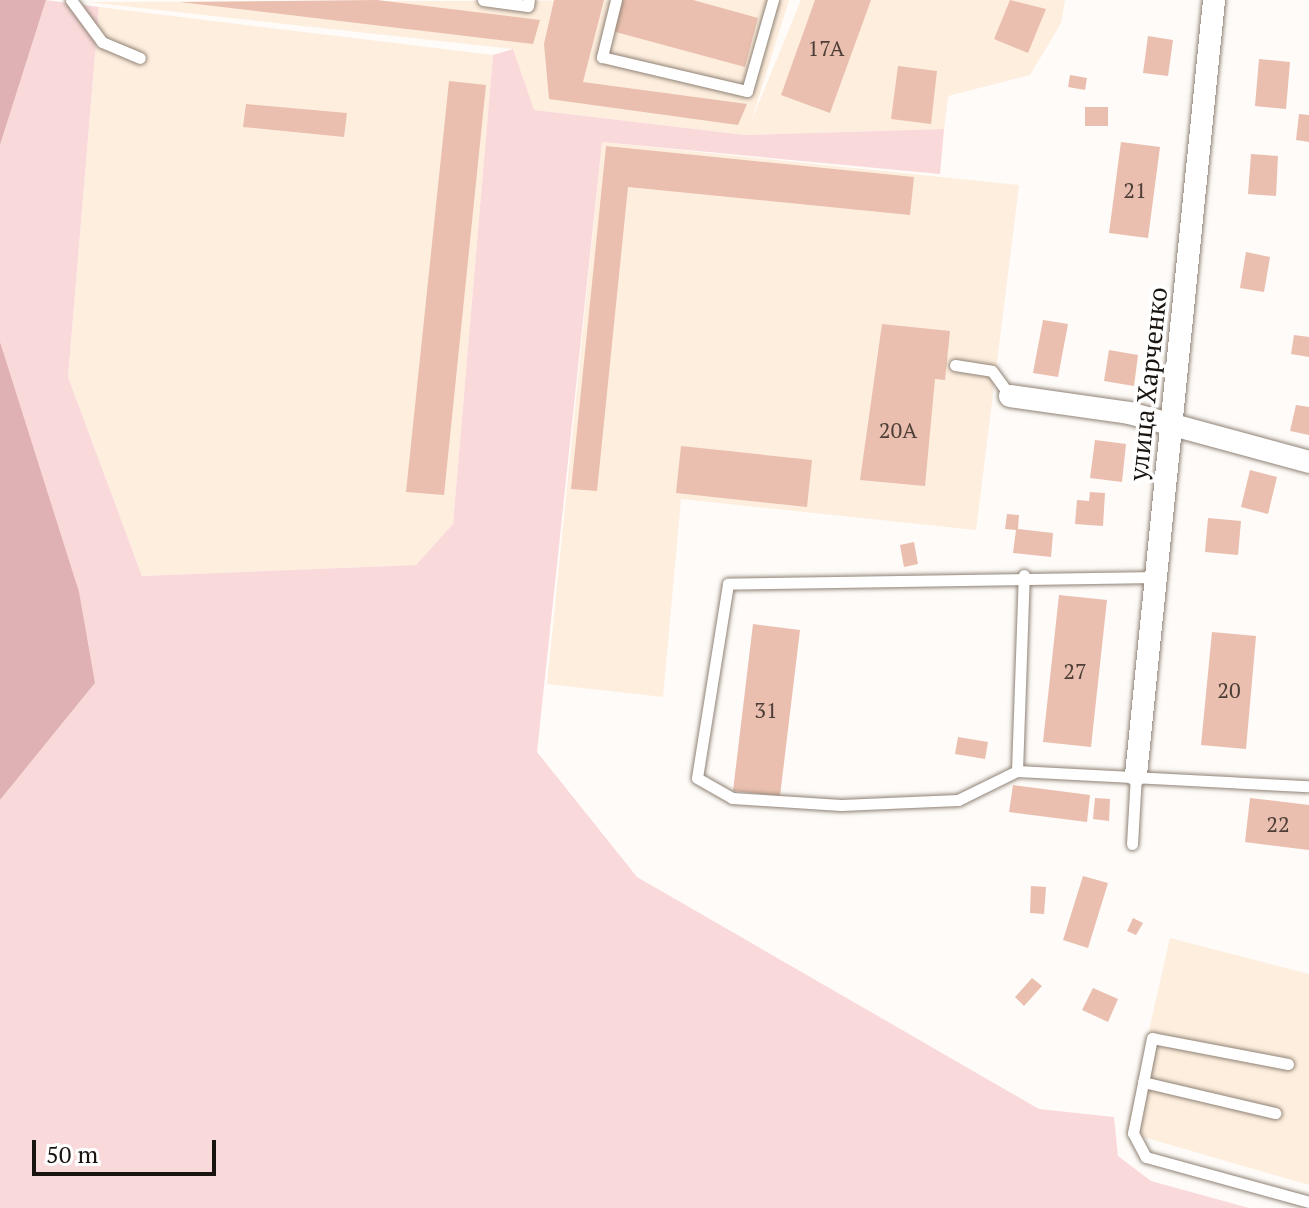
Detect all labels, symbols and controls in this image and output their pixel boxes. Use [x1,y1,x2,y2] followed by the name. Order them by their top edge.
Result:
[808,35,844,61] house number: 17А
[1123,177,1147,203] house number: 21
[1122,286,1174,482] street label: улица Харченко
[879,417,917,443] house number: 20А
[1063,658,1087,684] house number: 27
[1217,677,1241,703] house number: 20
[754,697,778,723] house number: 31
[1266,811,1290,837] house number: 22
[36,1124,220,1174] scale bar
[46,1138,98,1170] text: 50 m

